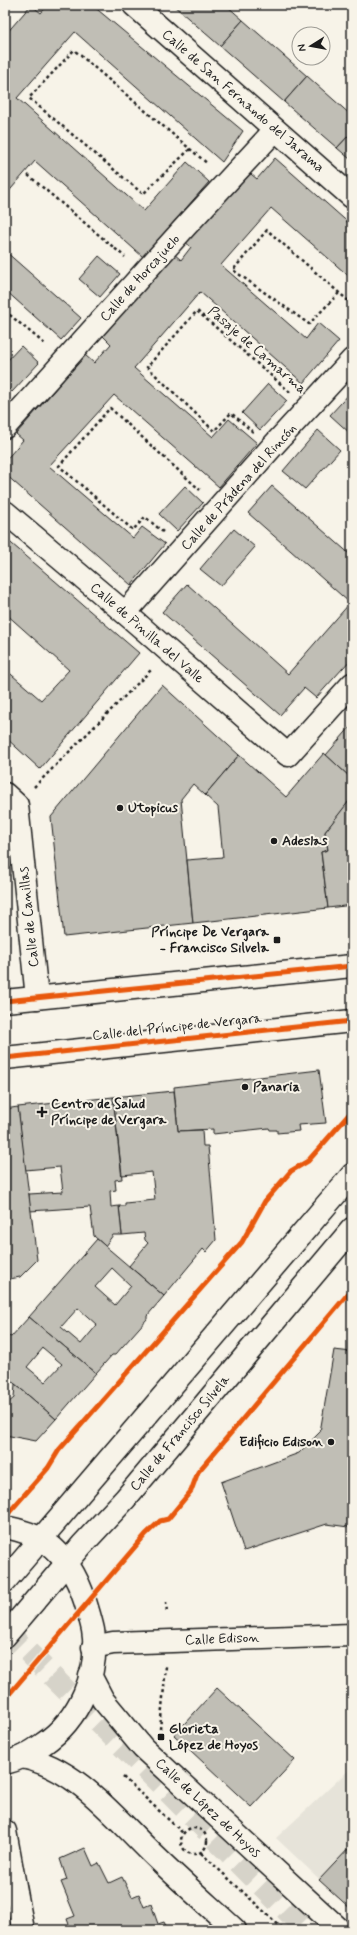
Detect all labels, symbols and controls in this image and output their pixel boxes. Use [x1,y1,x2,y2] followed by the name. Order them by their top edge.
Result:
[158,25,328,177] street label: Calle de San Fernando del Jarama
[291,26,331,66] north arrow
[295,43,310,53] text: N
[96,230,184,325] street label: Calle de Horcajuelo
[204,302,310,398] street label: Pasaje de Camarma
[177,420,301,554] street label: Calle de Prádena del Rincón
[86,579,208,688] street label: Calle de Pinilla del Valle
[128,799,179,817] place label: Utopicus
[115,803,125,813] marker: Utopicus
[282,832,328,850] place label: Adeslas
[269,836,279,846] marker: Adeslas
[15,865,43,968] street label: Calle de Canillas
[151,923,270,957] place label: Príncipe De Vergara - Francisco Silvela
[272,935,282,945] marker: Príncipe De Vergara - Francisco Silvela
[91,1009,263,1045] street label: Calle del Príncipe de Vergara
[253,1078,300,1096] place label: Panaria
[240,1082,250,1092] marker: Panaria
[51,1095,167,1130] place label: Centro de Salud Príncipe de Vergara
[36,1106,48,1118] marker: Centro de Salud Príncipe de Vergara
[126,1371,234,1495] street label: Calle de Francisco Silvela
[239,1433,324,1451] place label: Edificio Edison
[326,1437,336,1447] marker: Edificio Edison
[184,1629,260,1649] street label: Calle Edison
[169,1720,259,1754] place label: Glorieta López de Hoyos
[156,1732,166,1742] marker: Glorieta López de Hoyos
[151,1754,265,1862] street label: Calle de López de Hoyos

